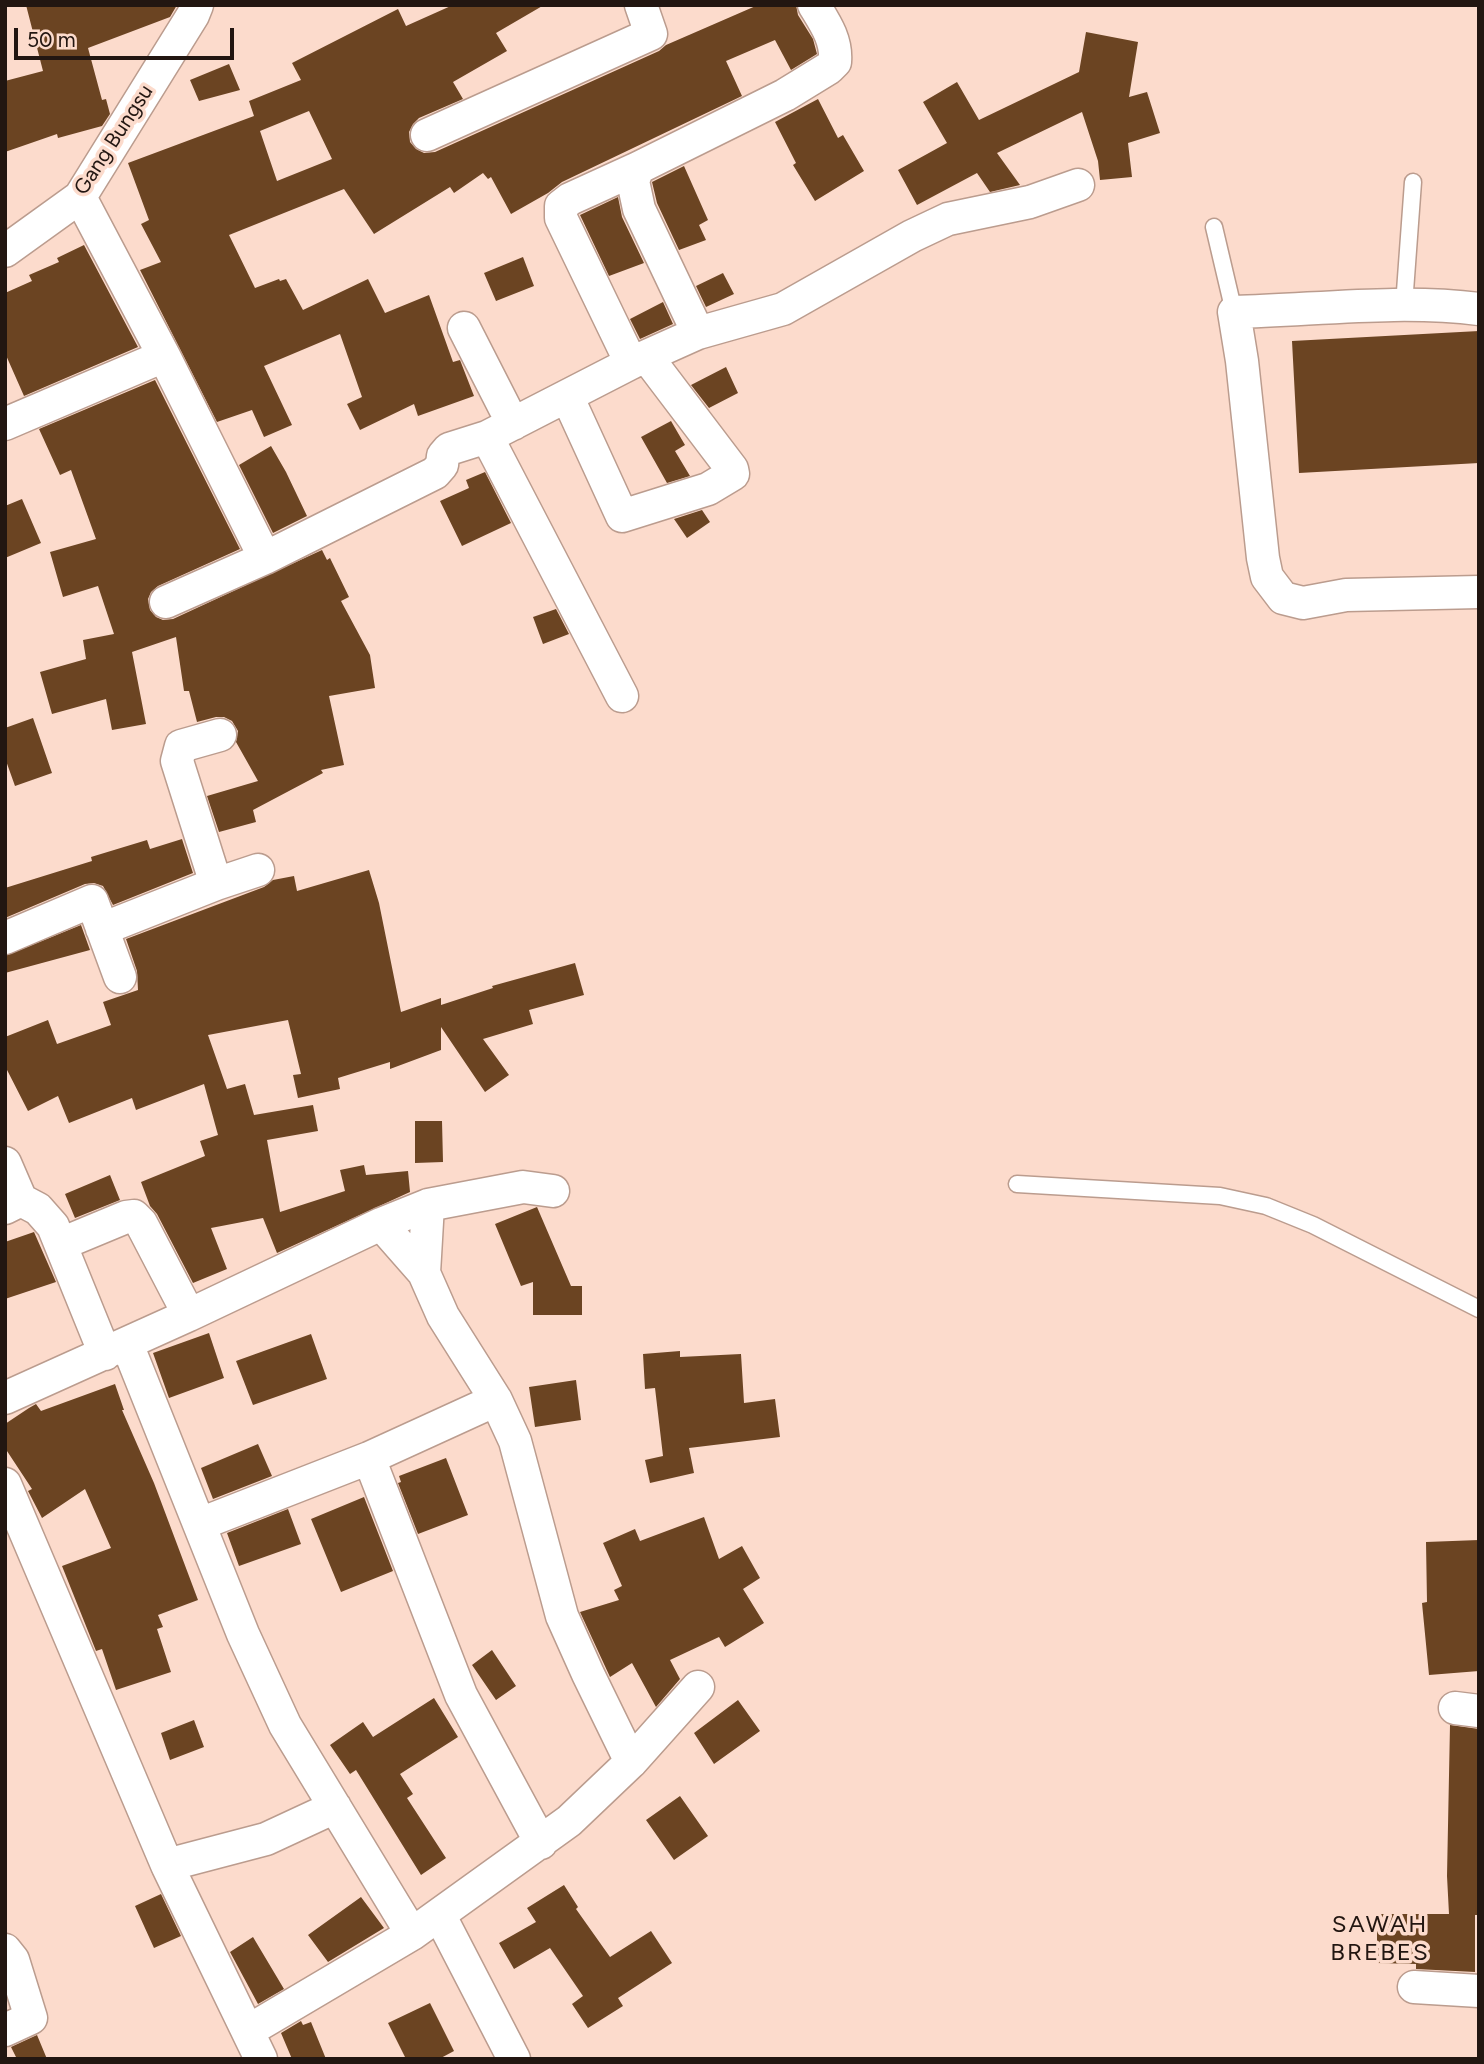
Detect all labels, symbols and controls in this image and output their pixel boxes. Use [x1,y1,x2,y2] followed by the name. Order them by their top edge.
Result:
[18,14,238,58] scale bar
[27,27,76,52] text: 50 m
[69,80,159,200] street label: Gang Bungsu
[1331,1911,1429,1967] district label: SAWAH BREBES

